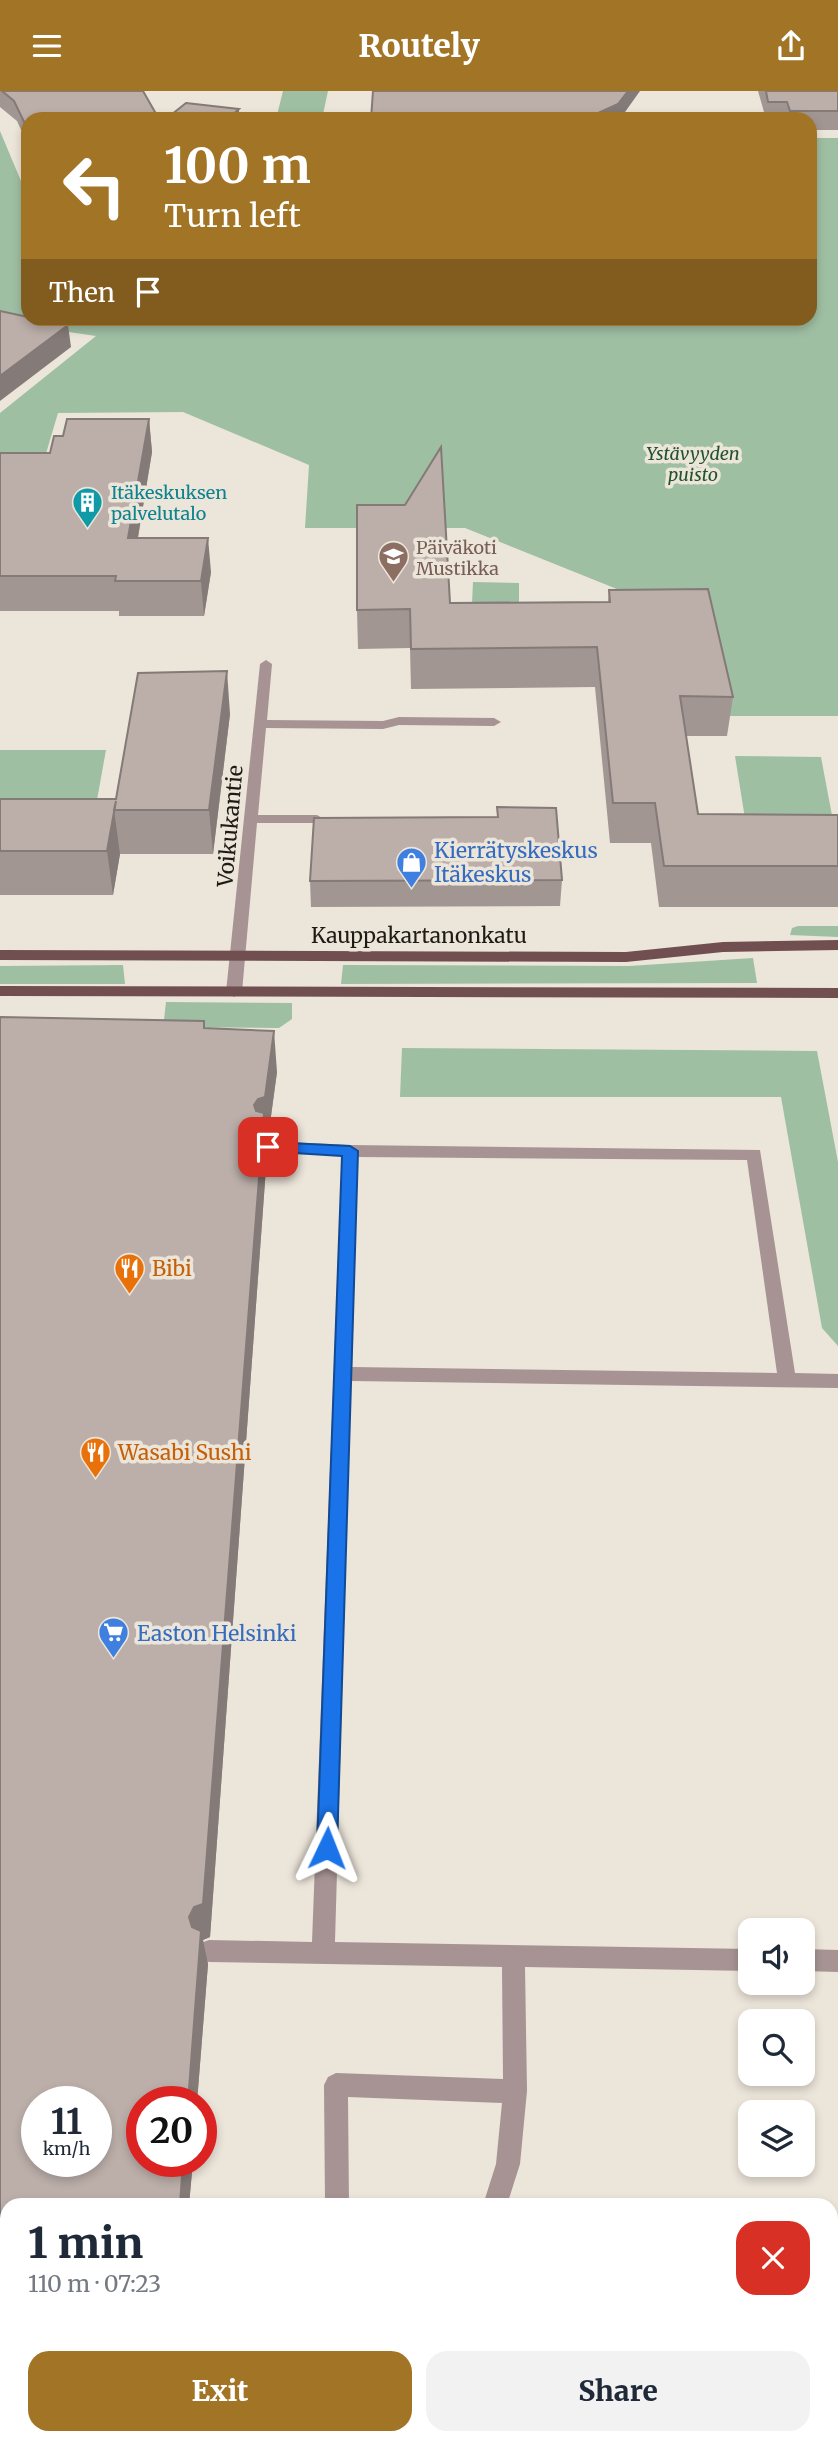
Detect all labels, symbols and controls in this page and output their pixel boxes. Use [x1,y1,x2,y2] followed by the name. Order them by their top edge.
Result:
[358,26,480,66] text: Routely
[28,27,66,65] icon: menu
[772,27,810,65] icon: share
[164,135,311,196] text: 100 m
[49,140,140,231] icon: left
[164,196,301,236] text: Turn left
[129,273,167,311] icon: arrive
[49,276,115,309] text: Then
[646,442,740,486] park label: Ystävyyden puisto
[111,481,227,525] place label: Itäkeskuksen palvelutalo
[71,485,105,529] building icon: Itäkeskuksen palvelutalo
[416,536,499,580] place label: Päiväkoti Mustikka
[376,540,410,584] school or university icon: Päiväkoti Mustikka
[211,764,249,889] street label: Voikukantie
[434,837,598,888] place label: Kierrätyskeskus Itäkeskus
[394,845,428,889] shop icon: Kierrätyskeskus Itäkeskus
[311,922,527,949] street label: Kauppakartanonkatu
[238,1117,298,1177] pin
[249,1128,287,1166] icon: arrive
[112,1251,146,1295] restaurant icon: Bibi
[152,1255,192,1282] place label: Bibi
[78,1435,112,1479] restaurant icon: Wasabi Sushi
[117,1439,252,1466] place label: Wasabi Sushi
[97,1616,131,1660] supermarket icon: Easton Helsinki
[137,1620,297,1647] place label: Easton Helsinki
[290,1811,364,1885] position arrow
[738,1918,815,2177] map controls
[738,1918,815,1995] button: sound
[738,2009,815,2086] button: search
[126,2086,217,2177] speed limit sign: 20
[51,2100,82,2144] text: 11
[738,2100,815,2177] button: layers
[43,2137,90,2160] text: km/h
[28,2217,143,2269] text: 1 min
[736,2221,810,2295] button: close
[28,2269,161,2298] text: 110 m · 07:23
[28,2351,412,2431] button: Exit
[426,2351,810,2431] button: Share

